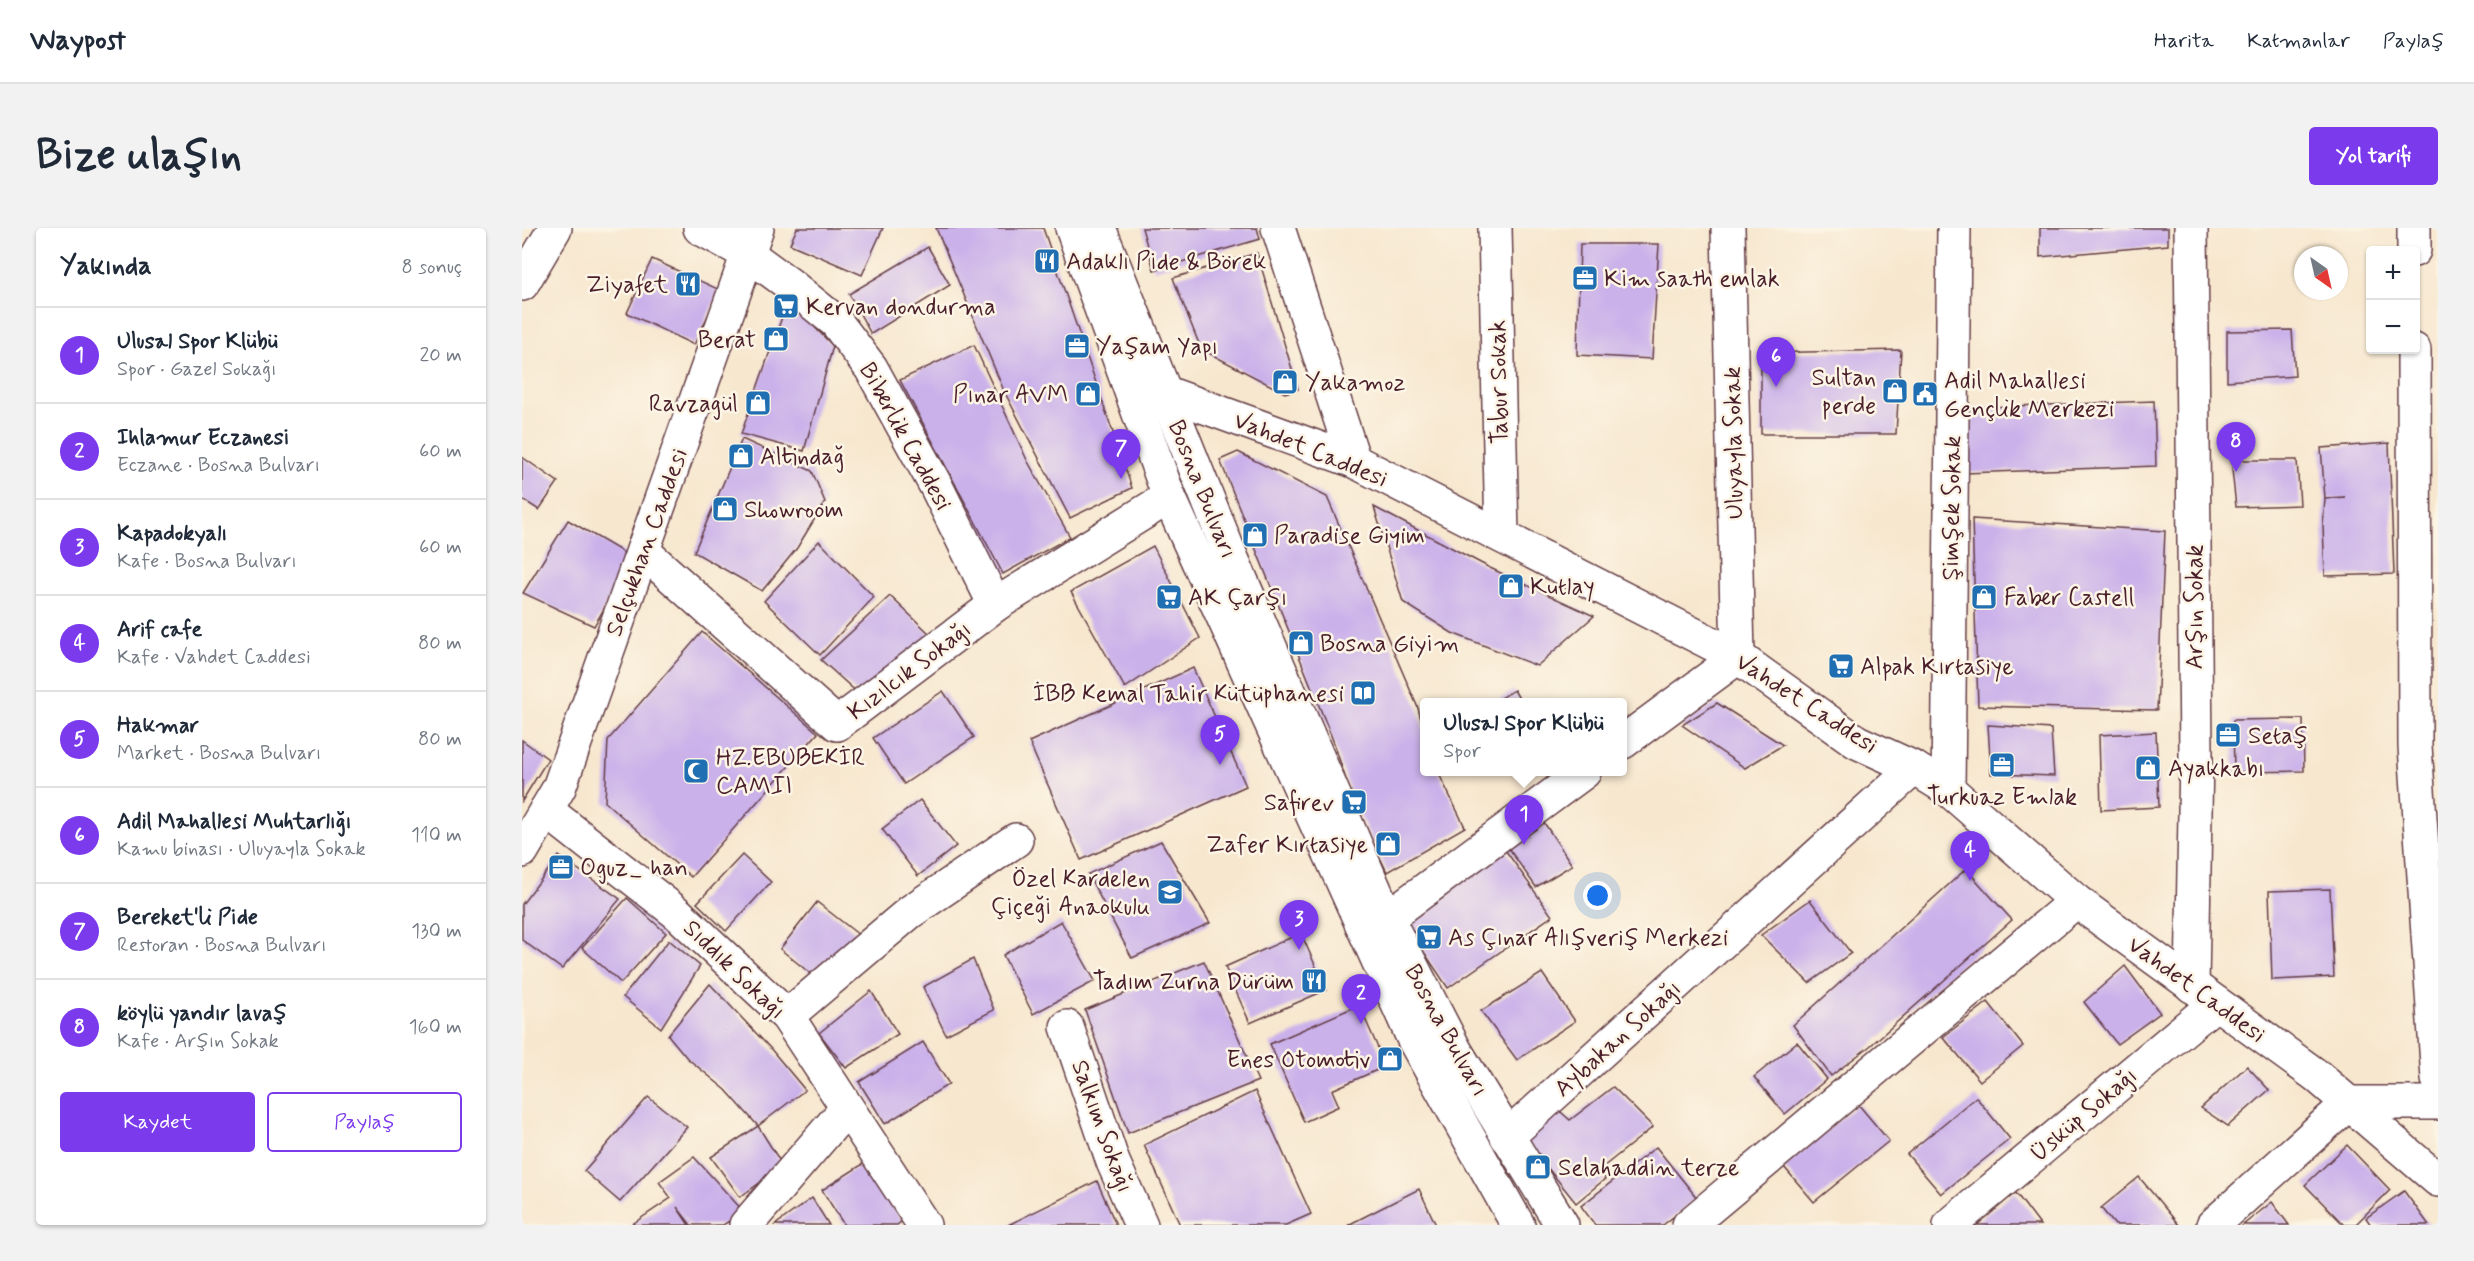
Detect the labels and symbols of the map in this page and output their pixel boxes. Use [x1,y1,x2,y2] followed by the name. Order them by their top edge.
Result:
[1032,246,1062,276] restaurant icon: Adaklı Pide & Börek
[2294,246,2348,300] north arrow
[1066,247,1267,278] place label: Adaklı Pide & Börek
[1570,263,1600,293] office icon: Kim saath emlak
[1604,264,1780,295] place label: Kim saath emlak
[673,269,703,299] restaurant icon: Ziyafet
[586,270,668,301] place label: Ziyafet
[771,291,801,321] supermarket icon: Kervan dondurma
[806,292,996,323] place label: Kervan dondurma
[1483,320,1516,444] street label: Tabur Sokak
[761,324,791,354] shop icon: Berat
[698,325,756,356] place label: Berat
[1062,331,1092,361] office icon: Yaşam Yapı
[1096,332,1218,363] place label: Yaşam Yapı
[1756,338,1796,387] pin: 6
[851,357,958,516] street label: Biberlik Caddesi
[1812,363,1876,422] place label: Sultan perde
[1718,366,1751,520] street label: Uluyayla Sokak
[1944,366,2114,425] place label: Adil Mahallesi Gençlik Merkezi
[1270,367,1300,397] shop icon: Yakamoz
[1305,368,1405,399] place label: Yakamoz
[1880,376,1910,406] shop icon: Sultan perde
[1073,379,1103,409] shop icon: Pınar AVM
[1910,379,1940,409] public building icon: Adil Mahallesi Gençlik Merkezi
[953,380,1068,411] place label: Pınar AVM
[743,388,773,418] shop icon: Ravzagül
[649,389,738,420] place label: Ravzagül
[1229,405,1392,495] street label: Vahdet Caddesi
[1160,416,1243,563] street label: Bosna Bulvarı
[2216,422,2256,472] pin: 8
[1102,430,1140,479] pin: 7
[1936,435,1969,581] street label: Şimşek Sokak
[726,441,756,471] shop icon: Altindağ
[760,442,844,473] place label: Altindağ
[599,444,696,641] street label: Selçukhan Caddesi
[710,494,740,524] shop icon: Showroom
[744,495,843,526] place label: Showroom
[1240,520,1270,550] shop icon: Paradise Giyim
[1274,521,1425,552] place label: Paradise Giyim
[2180,545,2211,669] street label: Arşın Sokak
[1496,571,1526,601] shop icon: Kutlay
[1530,572,1595,603] place label: Kutlay
[1154,582,1184,612] supermarket icon: AK Çarşı
[1969,582,1999,612] shop icon: Faber Castell
[1188,583,1287,614] place label: AK Çarşı
[2004,583,2135,614] place label: Faber Castell
[842,614,978,728] street label: Kızılcık Sokağı
[1286,628,1316,658] shop icon: Bosna Giyim
[1320,629,1459,660] place label: Bosna Giyim
[1729,647,1883,762] street label: Vahdet Caddesi
[1826,651,1856,681] supermarket icon: Alpak Kırtasiye
[1860,652,2014,683] place label: Alpak Kırtasiye
[1348,678,1378,708] library icon: İBB Kemal Tahir Kütüphanesi
[1033,679,1344,710] place label: İBB Kemal Tahir Kütüphanesi
[1200,716,1240,765] pin: 5
[2213,720,2243,750] office icon: Setaş
[2248,721,2308,752] place label: Setaş
[716,743,865,802] place label: HZ.EBUBEKİR CAMII
[1987,750,2017,780] office icon: Turkuaz Emlak
[2133,753,2163,783] shop icon: Ayakkabı
[2168,754,2264,785] place label: Ayakkabı
[681,756,711,786] mosque icon: HZ.EBUBEKİR CAMII
[1927,782,2077,813] place label: Turkuaz Emlak
[1339,787,1369,817] supermarket icon: Safirev
[1264,788,1334,819] place label: Safirev
[1504,796,1544,845] pin: 1
[1373,829,1403,859] shop icon: Zafer Kırtasiye
[1206,830,1368,861] place label: Zafer Kırtasiye
[1950,832,1990,881] pin: 4
[546,852,576,882] office icon: Oguz_ han
[580,853,688,884] place label: Oguz_ han
[991,864,1150,923] place label: Özel Kardelen Çiçeği Anaokulu
[1155,877,1185,907] school or university icon: Özel Kardelen Çiçeği Anaokulu
[1583,881,1612,910] your location
[1280,900,1318,950] pin: 3
[676,913,792,1027] street label: Sıddık Sokağı
[1414,922,1444,952] supermarket icon: As Çınar Alışveriş Merkezi
[1448,923,1728,954] place label: As Çınar Alışveriş Merkezi
[2121,930,2271,1051] street label: Vahdet Caddesi
[1397,959,1495,1102] street label: Bosna Bulvarı
[1299,966,1329,996] restaurant icon: Tadım Zurna Dürüm
[1092,967,1294,998] place label: Tadım Zurna Dürüm
[1342,974,1380,1024] pin: 2
[1548,974,1688,1104] street label: Aybakan Sokağı
[1375,1044,1405,1074] shop icon: Enes Otomotiv
[1227,1045,1370,1076] place label: Enes Otomotiv
[1063,1056,1140,1197] street label: Salkım Sokağı
[2024,1061,2144,1169] street label: Üsküp Sokağı
[1523,1152,1553,1182] shop icon: Selahaddin terze
[1558,1153,1739,1184] place label: Selahaddin terze

